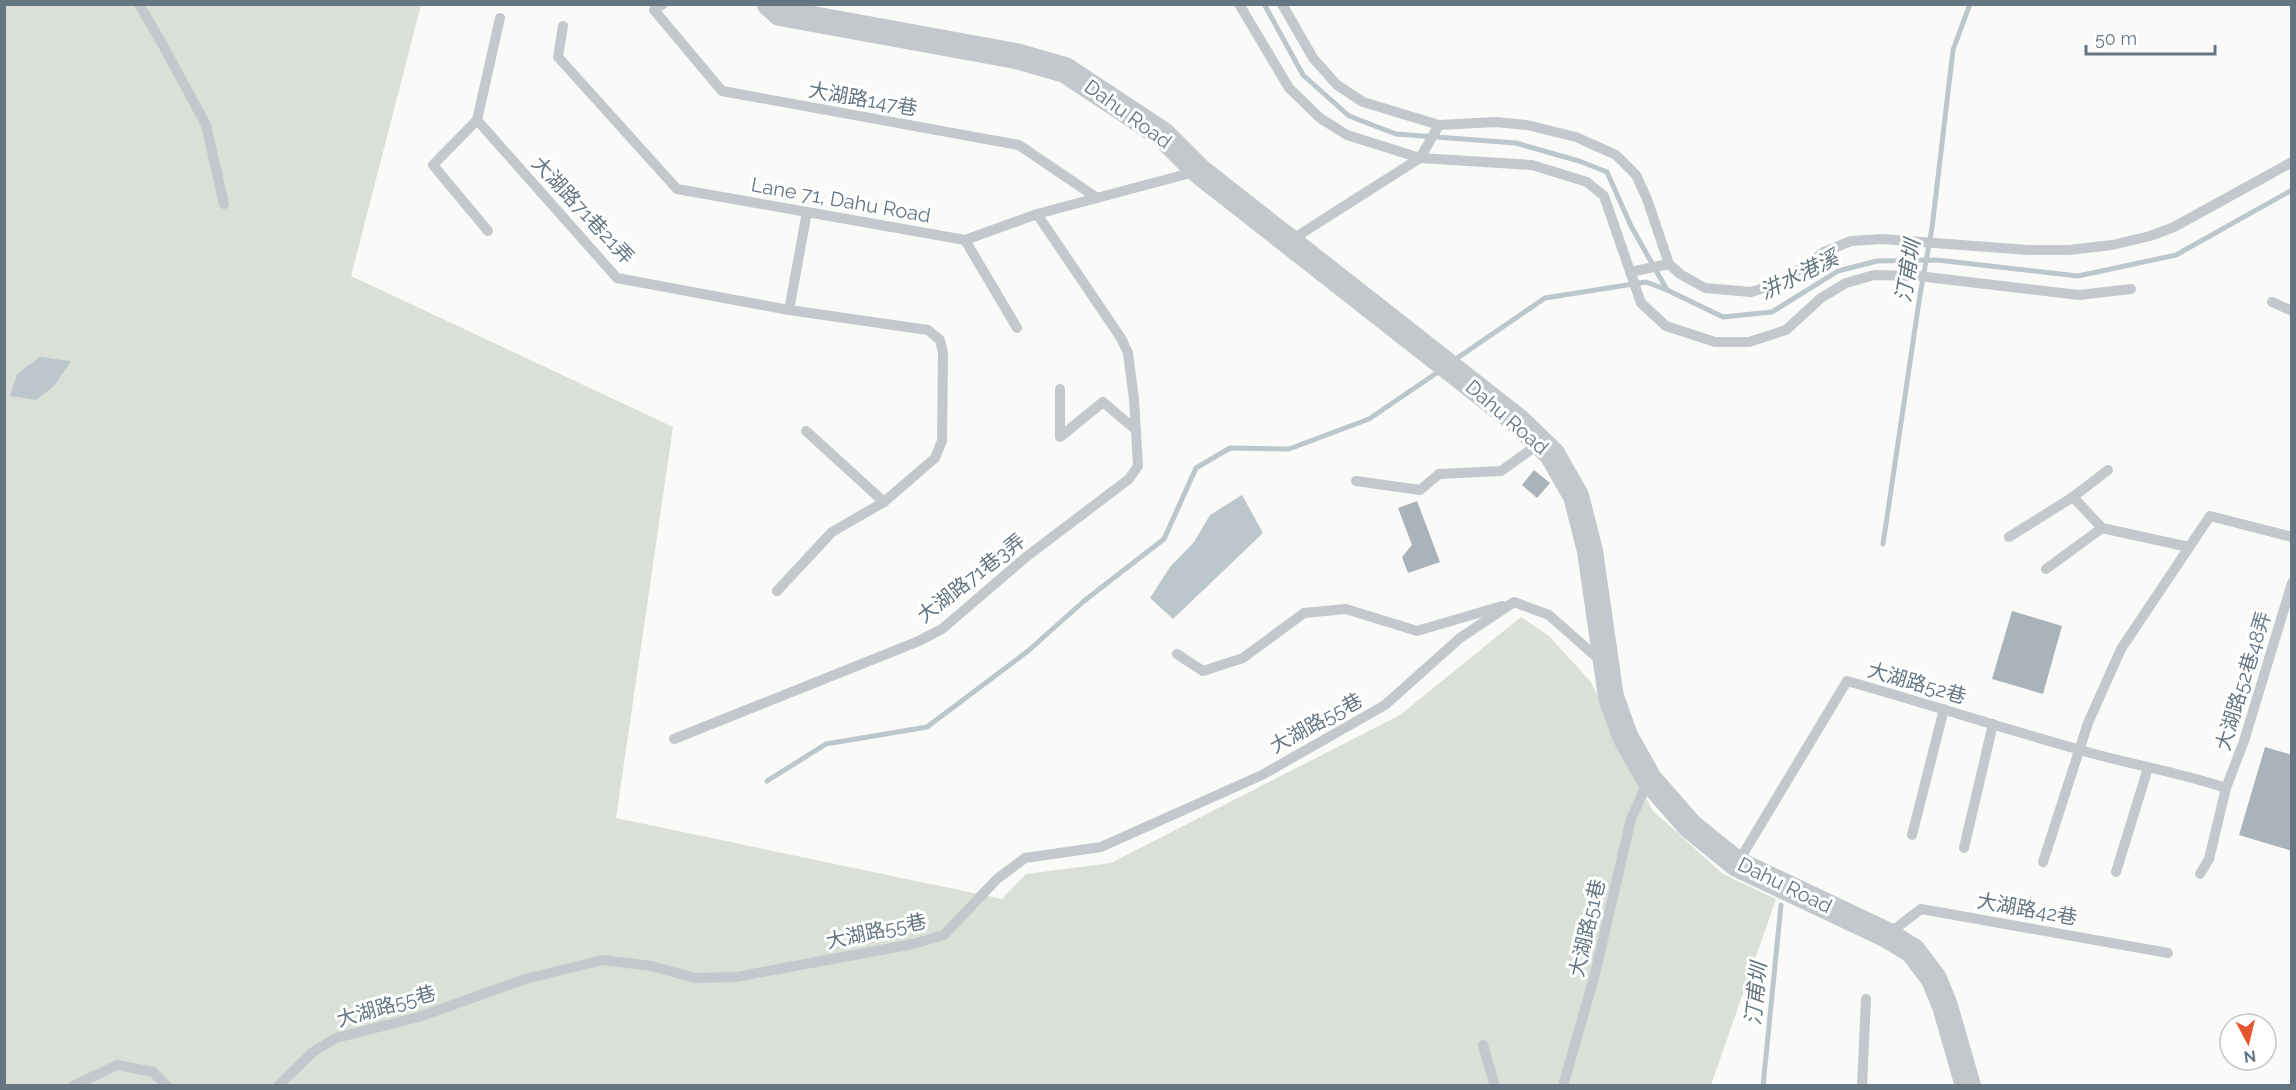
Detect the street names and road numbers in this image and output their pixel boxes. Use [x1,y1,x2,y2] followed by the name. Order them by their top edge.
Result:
[1080,74,1176,154] street label: Dahu Road
[807,78,919,120] street label: 大湖路147巷
[527,151,639,269] street label: 大湖路71巷21弄
[749,172,933,228] street label: Lane 71, Dahu Road
[1461,375,1553,459] street label: Dahu Road
[912,529,1030,627] street label: 大湖路71巷3弄
[2210,609,2276,753] street label: 大湖路52巷48弄
[1865,657,1969,709] street label: 大湖路52巷
[1266,688,1366,758] street label: 大湖路55巷
[1734,852,1836,918] street label: Dahu Road
[1564,877,1610,979] street label: 大湖路51巷
[1975,888,2079,930] street label: 大湖路42巷
[824,909,928,953] street label: 大湖路55巷
[334,980,438,1032] street label: 大湖路55巷

